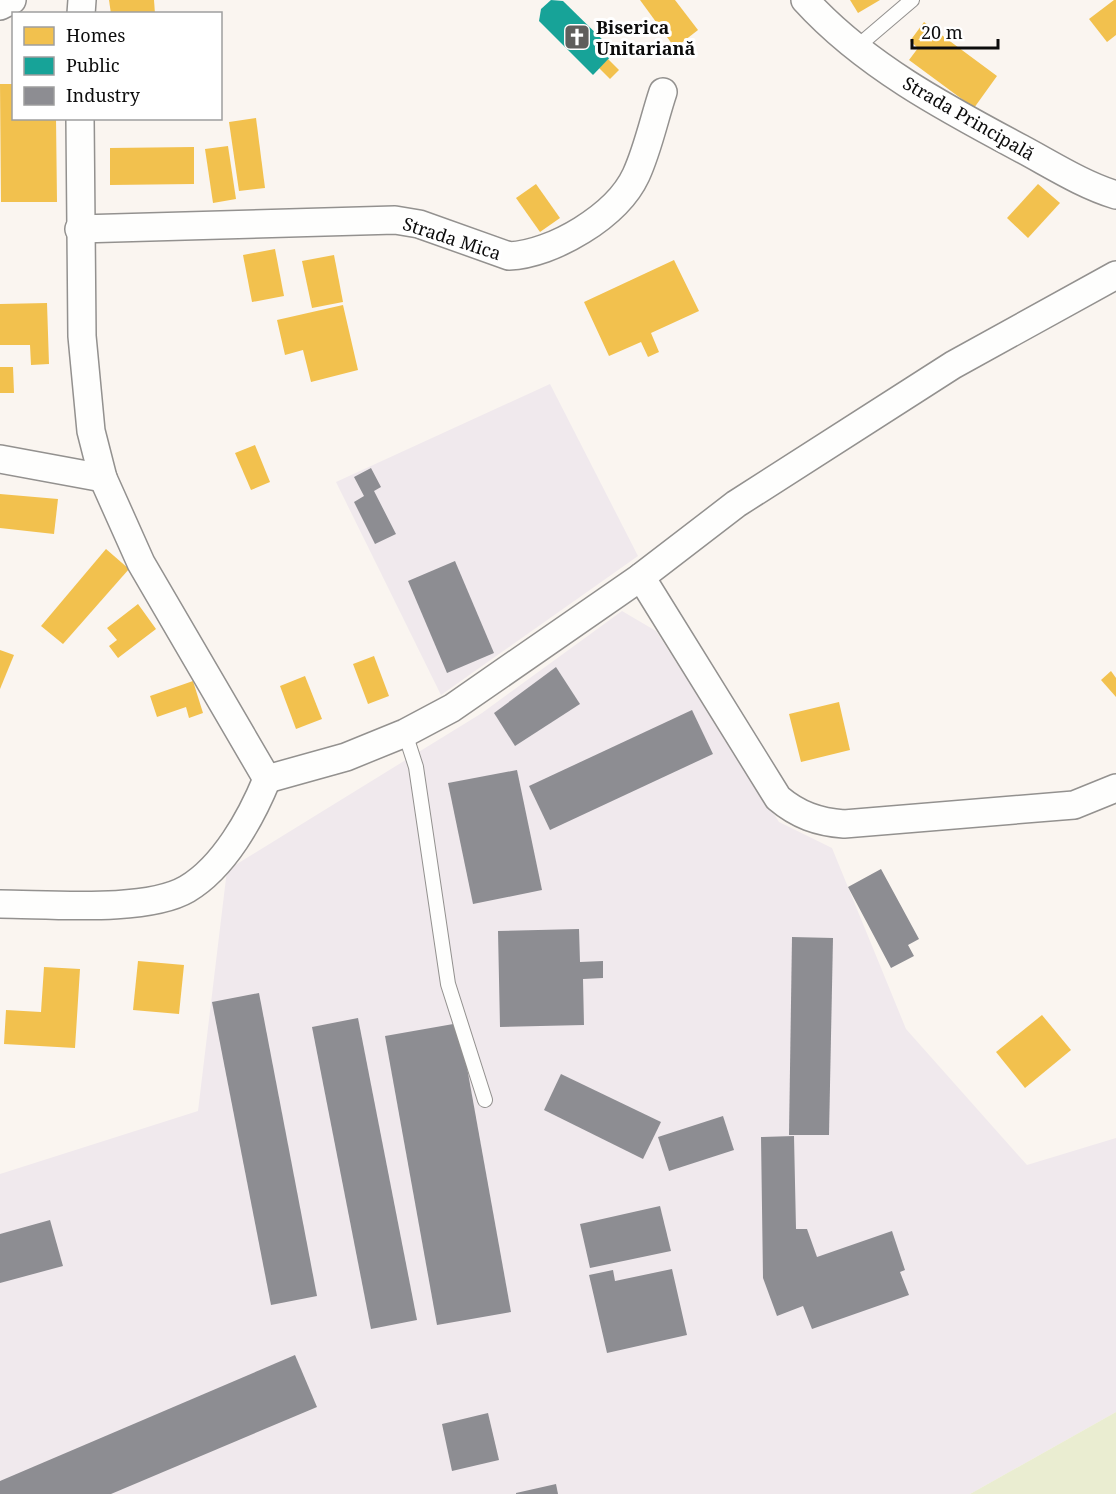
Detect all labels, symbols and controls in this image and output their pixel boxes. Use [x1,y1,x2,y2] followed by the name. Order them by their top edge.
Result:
[12,12,222,120] legend
[912,12,998,50] scale bar
[596,15,695,60] place label: Biserica Unitariană
[921,20,963,44] text: 20 m
[562,22,592,52] church icon: Biserica Unitariană
[66,23,125,47] text: Homes
[66,53,120,77] text: Public
[899,70,1039,166] street label: Strada Principală
[66,83,141,107] text: Industry
[400,211,504,265] street label: Strada Mica

